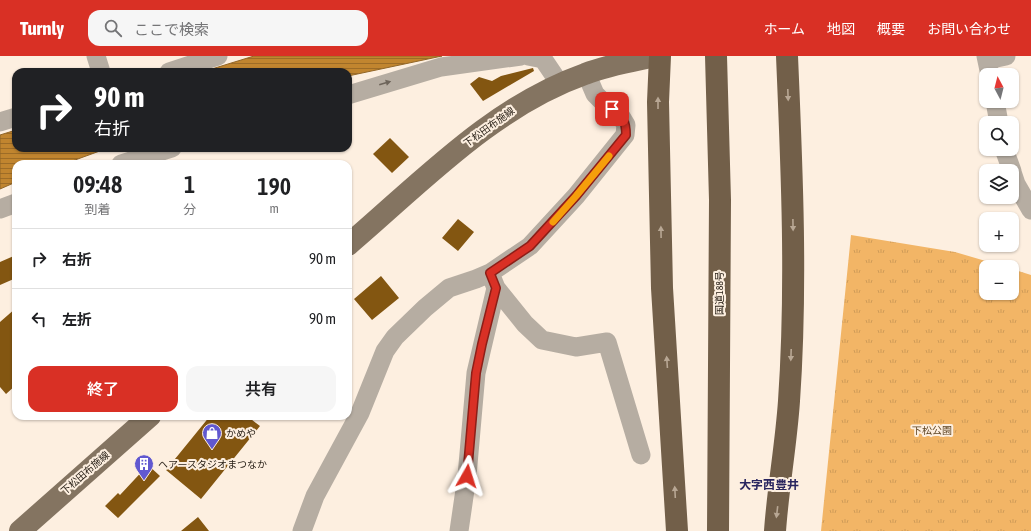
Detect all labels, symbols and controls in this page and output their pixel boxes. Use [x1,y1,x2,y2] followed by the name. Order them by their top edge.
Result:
[88,10,368,46] search box
[20,17,64,39] text: Turnly
[102,17,124,39] icon: search
[134,21,209,38] text: ここで検索
[763,21,805,37] text: ホーム
[827,21,855,37] text: 地図
[877,21,905,37] text: 概要
[927,21,1011,37] text: お問い合わせ
[979,68,1019,108] north arrow
[979,68,1019,300] map controls
[380,80,392,86] one-way arrow
[94,81,144,113] text: 90 m
[28,84,80,136] icon: right
[785,89,792,101] one-way arrow
[595,92,629,126] pin
[655,96,661,109] one-way arrow
[601,98,623,120] icon: arrive
[461,105,517,149] street label: 下松田布施線
[979,116,1019,156] button: search
[94,118,130,139] text: 右折
[979,164,1019,204] button: layers
[73,171,122,198] text: 09:48
[184,171,195,198] text: 1
[257,173,291,200] text: 190
[269,201,279,216] text: m
[85,202,111,217] text: 到着
[183,202,196,217] text: 分
[979,212,1019,252] button: +
[790,219,796,232] one-way arrow
[658,225,664,238] one-way arrow
[28,248,50,270] icon: right
[309,250,336,267] text: 90 m
[62,251,92,268] text: 右折
[979,260,1019,300] button: −
[714,271,725,315] street label: 国道188号
[28,308,50,330] icon: left
[309,310,336,327] text: 90 m
[62,311,92,328] text: 左折
[788,349,794,362] one-way arrow
[663,356,670,368] one-way arrow
[28,366,178,412] button: 終了
[186,366,336,412] button: 共有
[201,422,223,450] shop icon: かめや
[912,425,952,436] park label: 下松公園
[226,428,256,439] place label: かめや
[59,449,111,497] street label: 下松田布施線
[133,453,155,481] building icon: ヘアースタジオまつなか
[446,455,488,497] position arrow
[158,459,267,470] place label: ヘアースタジオまつなか
[739,478,799,492] district label: 大字西豊井
[671,486,678,498] one-way arrow
[773,506,780,518] one-way arrow

